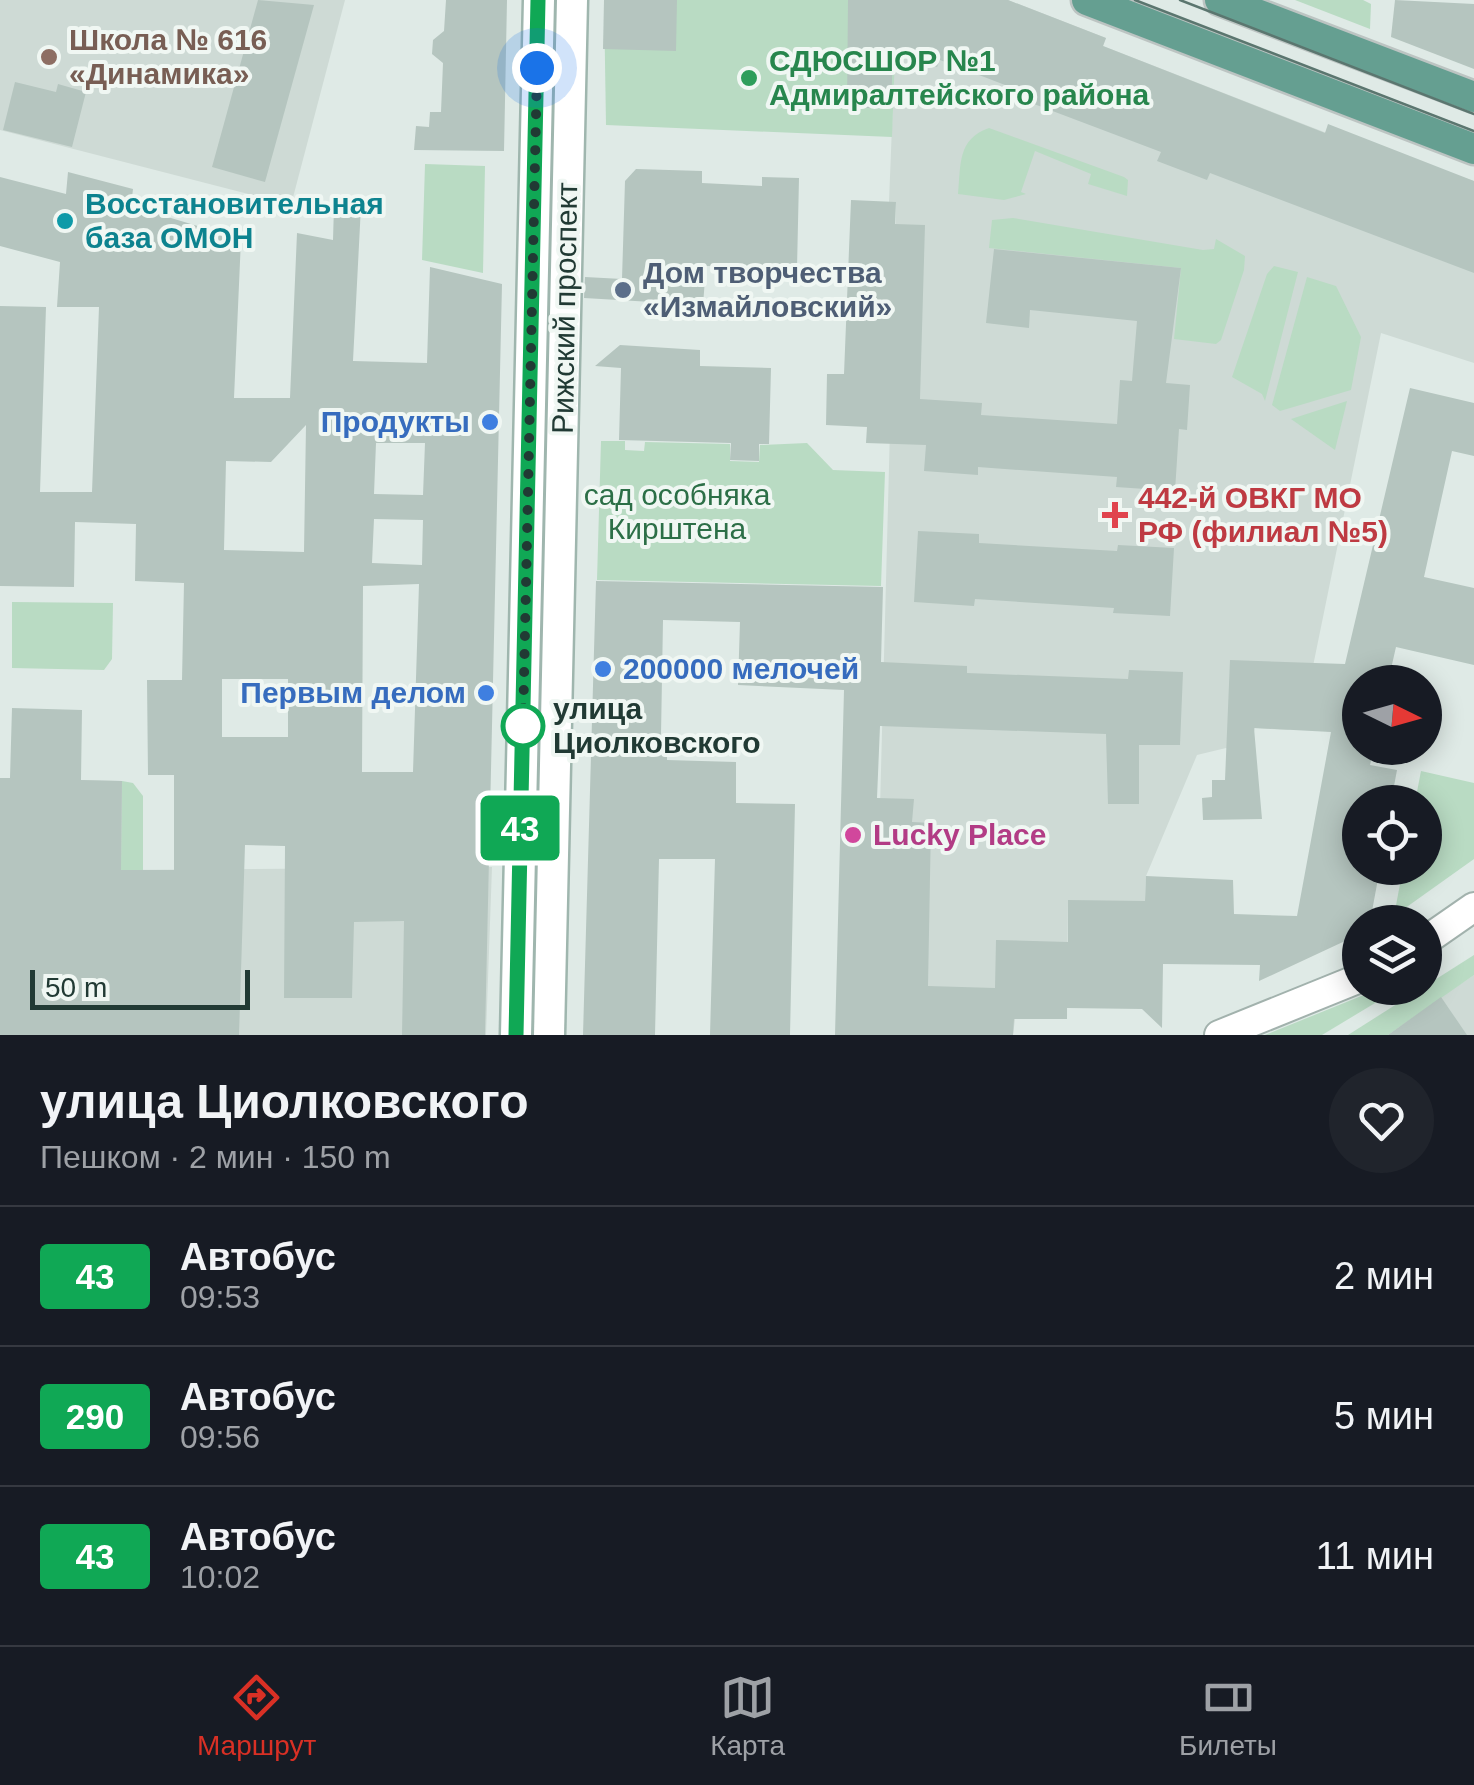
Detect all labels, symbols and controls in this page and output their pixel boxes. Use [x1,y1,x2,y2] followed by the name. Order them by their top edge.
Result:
[69,23,267,90] place label: Школа № 616 «Динамика»
[512,43,562,93] your location
[769,44,1150,111] place label: СДЮСШОР №1 Адмиралтейского района
[38,46,60,68] marker: Школа № 616 «Динамика»
[738,67,760,89] marker: СДЮСШОР №1 Адмиралтейского района
[546,182,583,434] street label: Рижский проспект
[85,187,384,254] place label: Восстановительная база ОМОН
[54,210,76,232] marker: Восстановительная база ОМОН
[643,256,892,323] place label: Дом творчества «Измайловский»
[612,279,634,301] marker: Дом творчества «Измайловский»
[321,405,470,438] place label: Продукты
[479,411,501,433] marker: Продукты
[584,478,771,545] park label: сад особняка Кирштена
[1138,481,1388,548] place label: 442-й ОВКГ МО РФ (филиал №5)
[1102,502,1128,528] marker: 442-й ОВКГ МО РФ (филиал №5)
[623,652,859,685] place label: 200000 мелочей
[592,658,614,680] marker: 200000 мелочей
[1342,665,1442,765] north arrow
[1342,665,1442,1005] map controls
[240,676,466,709] place label: Первым делом
[475,682,497,704] marker: Первым делом
[553,692,761,759] place label: улица Циолковского
[502,705,544,747] marker: улица Циолковского
[1342,785,1442,885] button: locate
[475,796,565,860] line badge: 43
[501,809,539,848] text: 43
[873,818,1046,851] place label: Lucky Place
[842,824,864,846] marker: Lucky Place
[1342,905,1442,1005] button: layers
[30,965,250,1010] scale bar
[45,972,107,1003] text: 50 m
[1329,1068,1434,1173] button: heart
[40,1075,528,1128] text: улица Циолковского
[40,1139,391,1175] text: Пешком · 2 мин · 150 m
[180,1236,336,1278] text: Автобус
[1334,1255,1434,1297] text: 2 мин
[76,1257,114,1296] text: 43
[180,1279,260,1315] text: 09:53
[180,1376,336,1418] text: Автобус
[1334,1395,1434,1437] text: 5 мин
[66,1397,124,1436] text: 290
[180,1419,260,1455] text: 09:56
[180,1516,336,1558] text: Автобус
[1316,1535,1434,1577] text: 11 мин
[76,1537,114,1576] text: 43
[180,1559,260,1595] text: 10:02
[197,1670,316,1762] tab: Маршрут
[710,1670,785,1762] tab: Карта
[1179,1670,1277,1762] tab: Билеты

